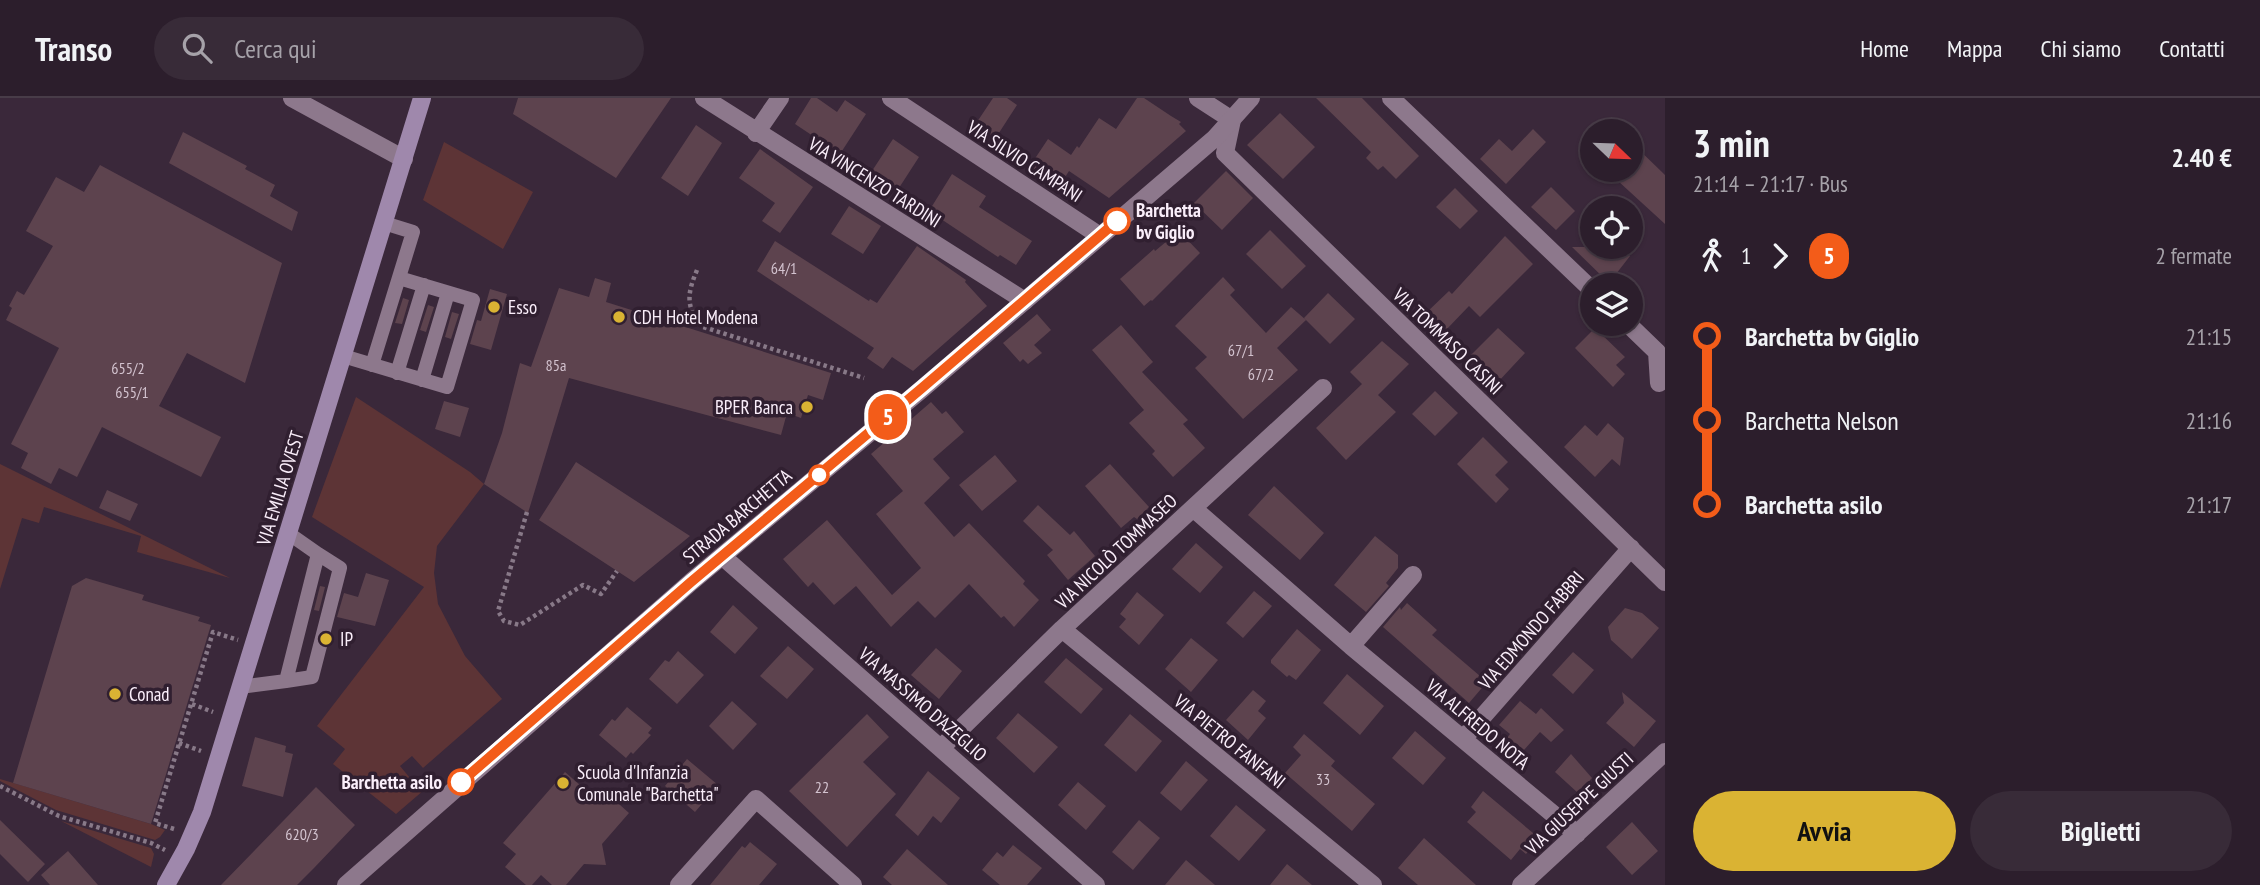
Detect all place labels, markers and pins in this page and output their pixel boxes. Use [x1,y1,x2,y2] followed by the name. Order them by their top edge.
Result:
[1136,198,1201,244] place label: Barchetta bv Giglio
[1104,208,1130,234] marker: Barchetta bv Giglio
[508,295,537,319] place label: Esso
[486,299,502,315] marker: Esso
[633,305,758,329] place label: CDH Hotel Modena
[611,309,627,325] marker: CDH Hotel Modena
[715,395,793,419] place label: BPER Banca
[799,399,815,415] marker: BPER Banca
[809,465,829,485] unlabelled marker
[340,627,353,651] place label: IP
[318,631,334,647] marker: IP
[129,682,170,706] place label: Conad
[107,686,123,702] marker: Conad
[577,760,719,806] place label: Scuola d'Infanzia Comunale "Barchetta"
[448,769,474,795] marker: Barchetta asilo
[341,770,442,794] place label: Barchetta asilo
[555,775,571,791] marker: Scuola d'Infanzia Comunale "Barchetta"

